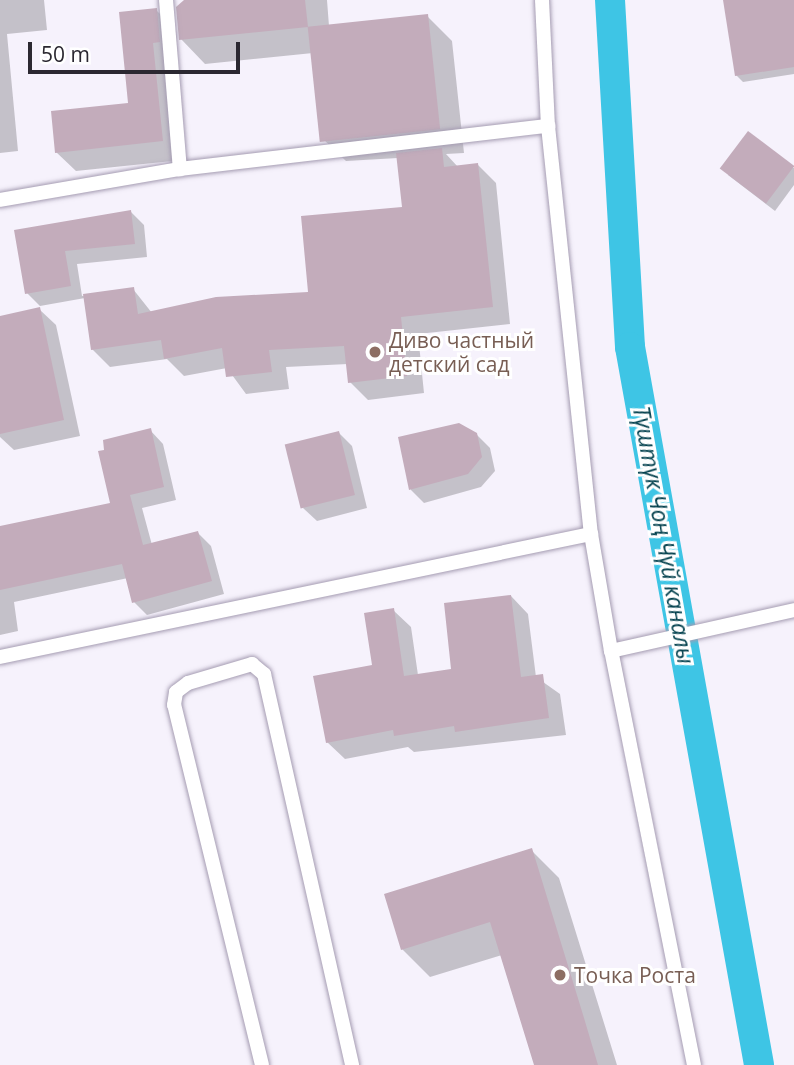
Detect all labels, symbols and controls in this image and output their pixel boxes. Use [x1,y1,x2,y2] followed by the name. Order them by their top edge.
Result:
[32,28,243,72] scale bar
[41,40,90,68] text: 50 m
[389,327,534,377] place label: Диво частный детский сад
[367,344,383,360] marker: Диво частный детский сад
[628,404,700,666] water label: Түштүк Чоң Чүй каналы
[574,962,696,988] place label: Точка Роста
[552,967,568,983] marker: Точка Роста

